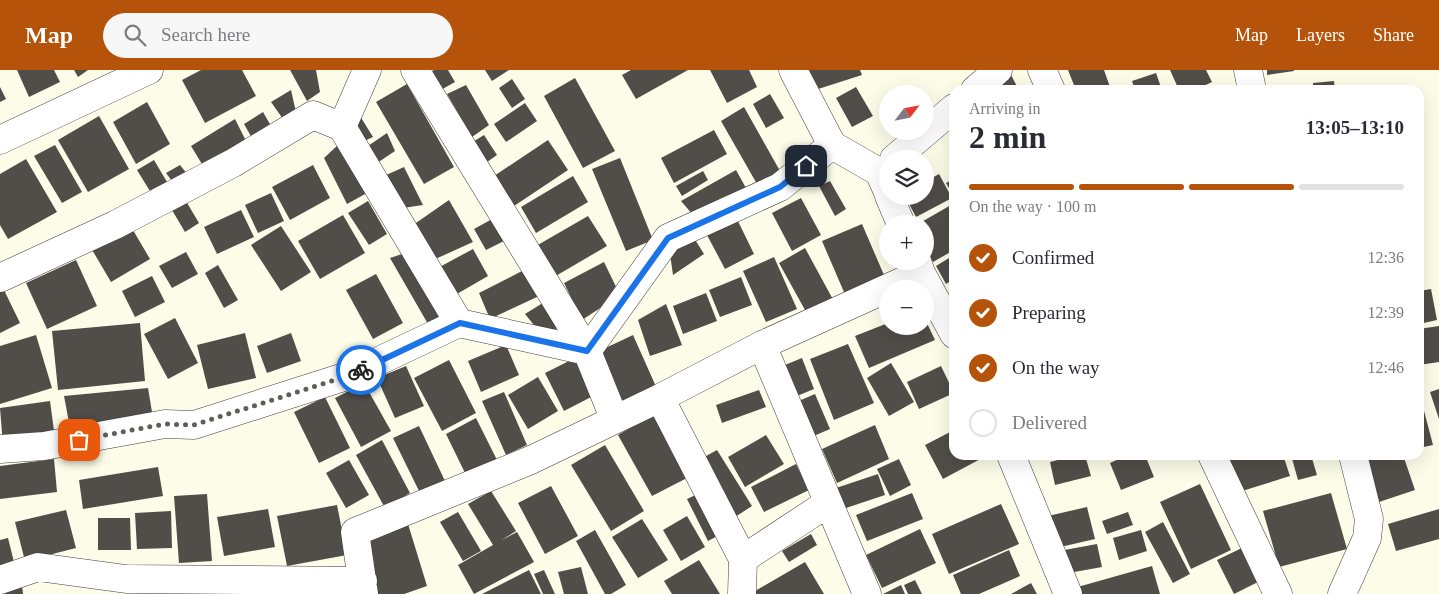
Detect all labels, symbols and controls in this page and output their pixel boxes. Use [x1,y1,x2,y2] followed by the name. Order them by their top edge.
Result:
[103,13,453,58] search box
[121,21,149,49] icon: search
[25,22,73,48] text: Map
[161,24,250,45] text: Search here
[1235,25,1268,45] text: Map
[1296,25,1345,45] text: Layers
[1373,25,1414,45] text: Share
[879,85,934,140] north arrow
[879,85,934,335] map controls
[969,100,1041,117] text: Arriving in
[1306,117,1404,138] text: 13:05–13:10
[969,119,1046,155] text: 2 min
[785,145,827,187] pin
[879,150,934,205] button: layers
[792,152,820,180] icon: home
[969,198,1097,215] text: On the way · 100 m
[879,215,934,270] button: +
[969,244,997,272] icon: check
[1012,247,1094,268] text: Confirmed
[1368,249,1404,266] text: 12:36
[879,280,934,335] button: −
[969,299,997,327] icon: check
[1012,302,1086,323] text: Preparing
[1368,304,1404,321] text: 12:39
[336,345,386,395] courier
[969,354,997,382] icon: check
[347,356,375,384] icon: bike
[1012,357,1100,378] text: On the way
[1368,359,1404,376] text: 12:46
[1012,412,1087,433] text: Delivered
[58,419,100,461] pin
[65,426,93,454] icon: bag

